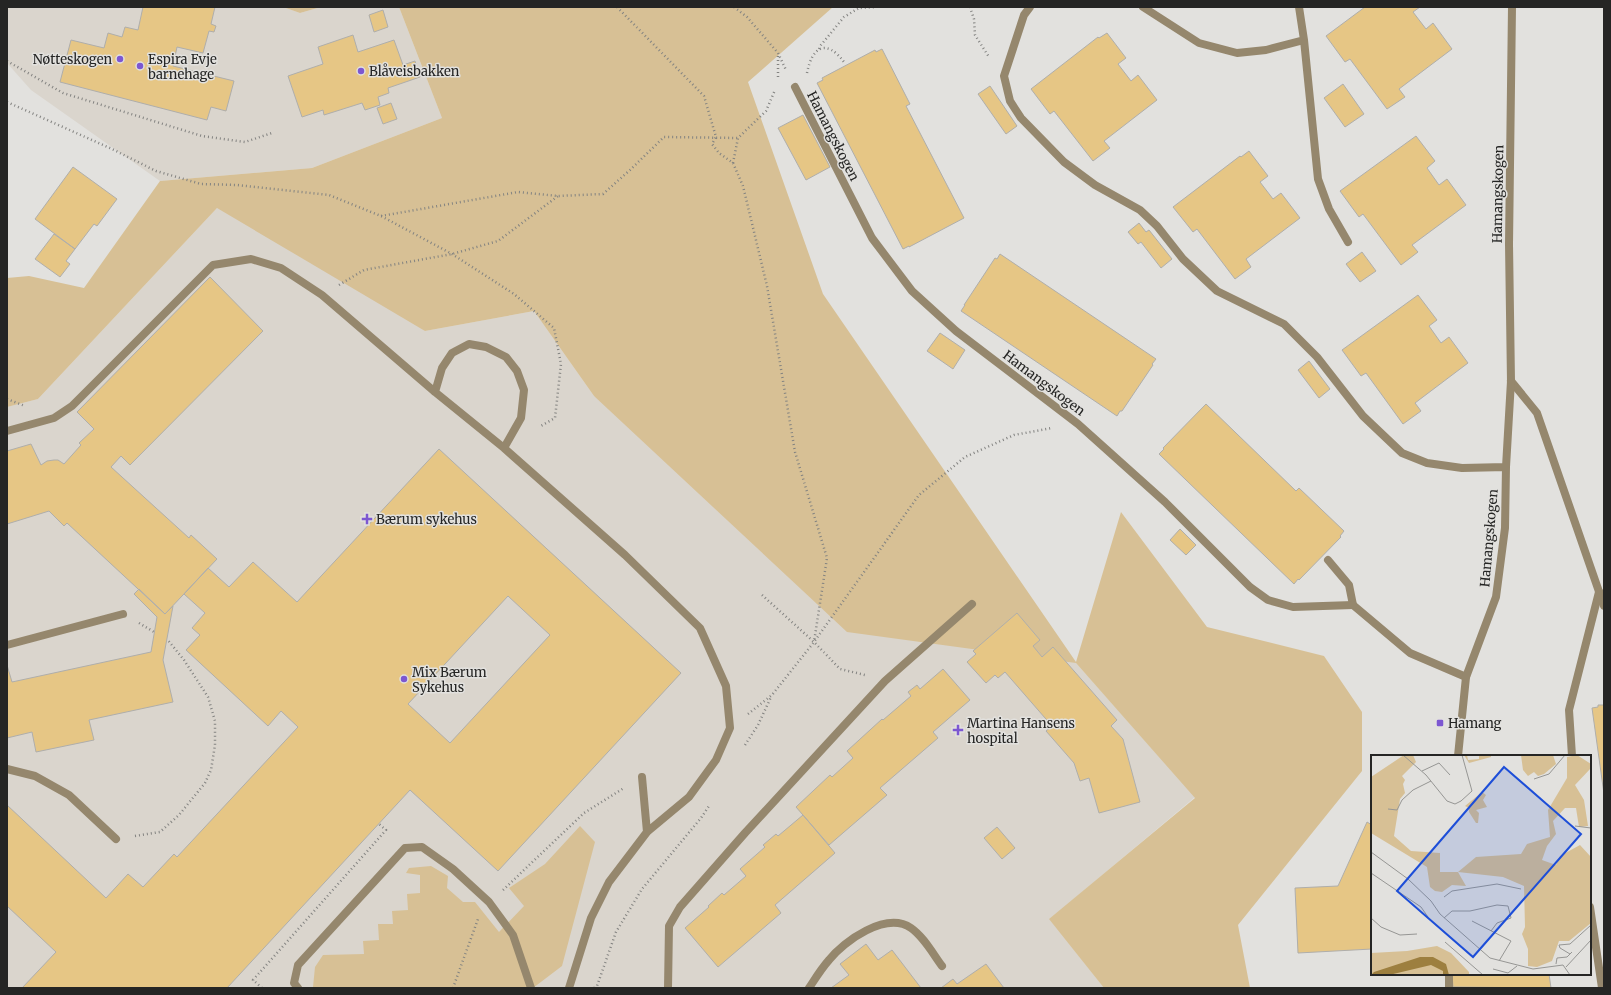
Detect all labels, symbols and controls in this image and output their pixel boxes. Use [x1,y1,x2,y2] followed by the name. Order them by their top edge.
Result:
[33,51,112,68] place label: Nøtteskogen
[147,51,217,83] place label: Espira Evje barnehage
[115,54,125,64] marker: Nøtteskogen
[135,61,145,71] marker: Espira Evje barnehage
[369,63,460,80] place label: Blåveisbakken
[356,66,366,76] marker: Blåveisbakken
[803,88,863,184] street label: Hamangskogen
[1489,144,1507,243] street label: Hamangskogen
[1000,347,1089,420] street label: Hamangskogen
[1476,488,1502,588] street label: Hamangskogen
[376,511,477,528] place label: Bærum sykehus
[361,513,373,525] marker: Bærum sykehus
[412,664,487,696] place label: Mix Bærum Sykehus
[399,674,409,684] marker: Mix Bærum Sykehus
[967,715,1075,747] place label: Martina Hansens hospital
[1448,715,1502,732] place label: Hamang
[1435,718,1445,728] marker: Hamang
[952,724,964,736] marker: Martina Hansens hospital
[1371,755,1591,975] inset map

